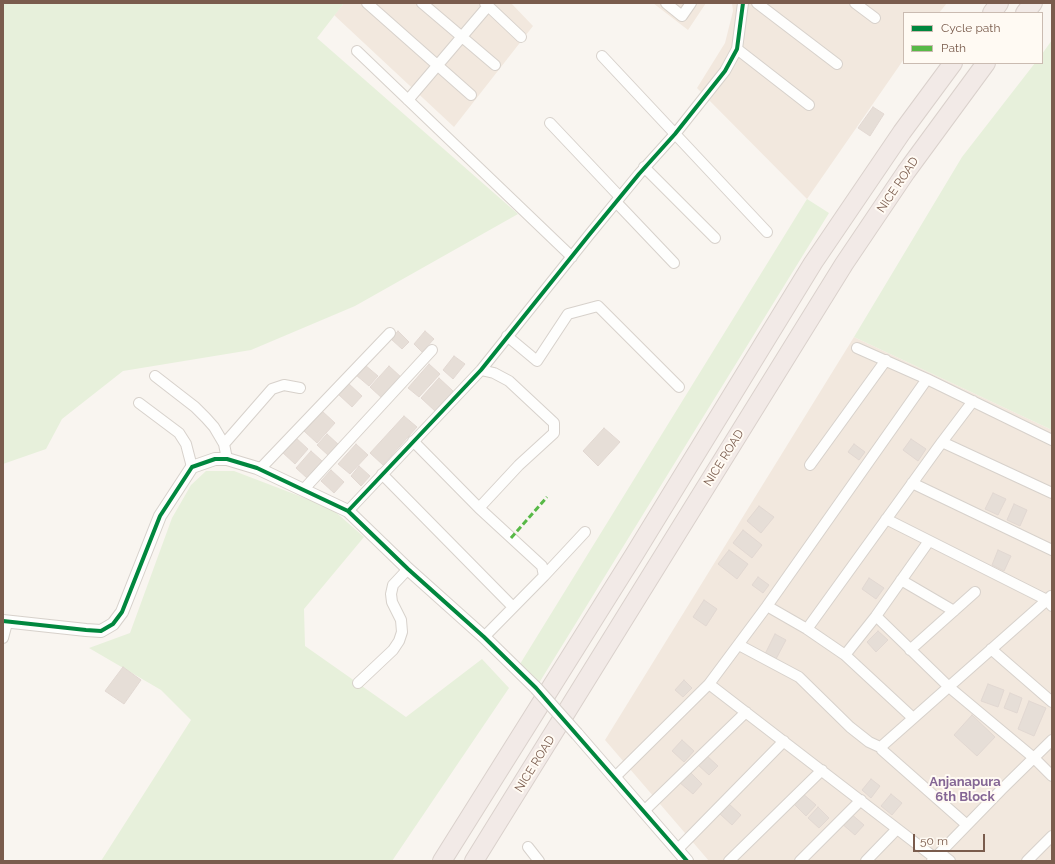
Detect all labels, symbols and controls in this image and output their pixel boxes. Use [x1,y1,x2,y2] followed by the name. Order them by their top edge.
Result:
[903,12,1043,64] legend
[941,21,1000,35] text: Cycle path
[941,41,966,55] text: Path
[874,154,922,216] street label: NICE ROAD
[701,427,747,489] street label: NICE ROAD
[512,733,558,795] street label: NICE ROAD
[929,774,1001,805] district label: Anjanapura 6th Block
[915,826,987,852] scale bar
[920,834,948,848] text: 50 m

